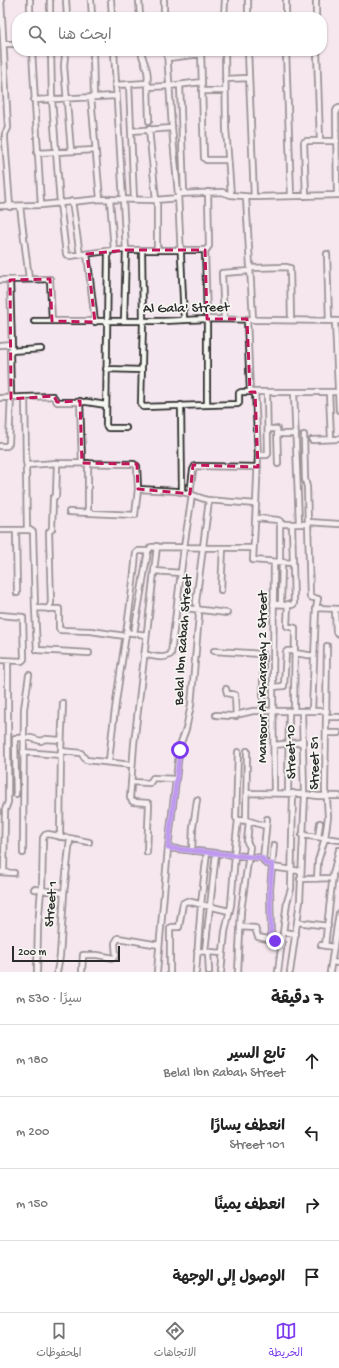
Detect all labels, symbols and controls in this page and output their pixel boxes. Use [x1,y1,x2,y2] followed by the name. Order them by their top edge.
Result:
[12,12,327,56] search box
[26,23,48,45] icon: search
[58,27,112,45] text: ابحث هنا
[143,300,231,318] street label: Al Gala' Street
[171,573,197,707] street label: Belal Ibn Rabah Street
[255,590,272,763] street label: Mansour Al Kharashy 2 Street
[283,725,301,779] street label: Street 10
[307,736,324,790] street label: Street 51
[171,741,189,759] route start
[42,880,62,928] street label: Street 1
[266,932,284,950] route end
[12,944,120,963] scale bar
[18,947,46,959] text: 200 m
[271,990,323,1010] text: 7 دقيقة
[16,992,82,1007] text: سيرًا · 530 m
[228,1046,285,1064] text: تابع السير
[301,1050,323,1072] icon: ahead
[16,1053,48,1068] text: 180 m
[164,1066,285,1081] text: Belal Ibn Rabah Street
[211,1118,285,1136] text: انعطف يسارًا
[301,1122,323,1144] icon: left
[16,1125,49,1140] text: 200 m
[229,1138,285,1153] text: Street 101
[301,1194,323,1216] icon: right
[16,1197,48,1212] text: 150 m
[214,1197,285,1215] text: انعطف يمينًا
[301,1266,323,1288] icon: arrive
[172,1269,285,1287] text: الوصول إلى الوجهة
[36,1320,81,1362] tab: المحفوظات
[154,1320,196,1362] tab: الاتجاهات
[269,1320,303,1362] tab: الخريطة

